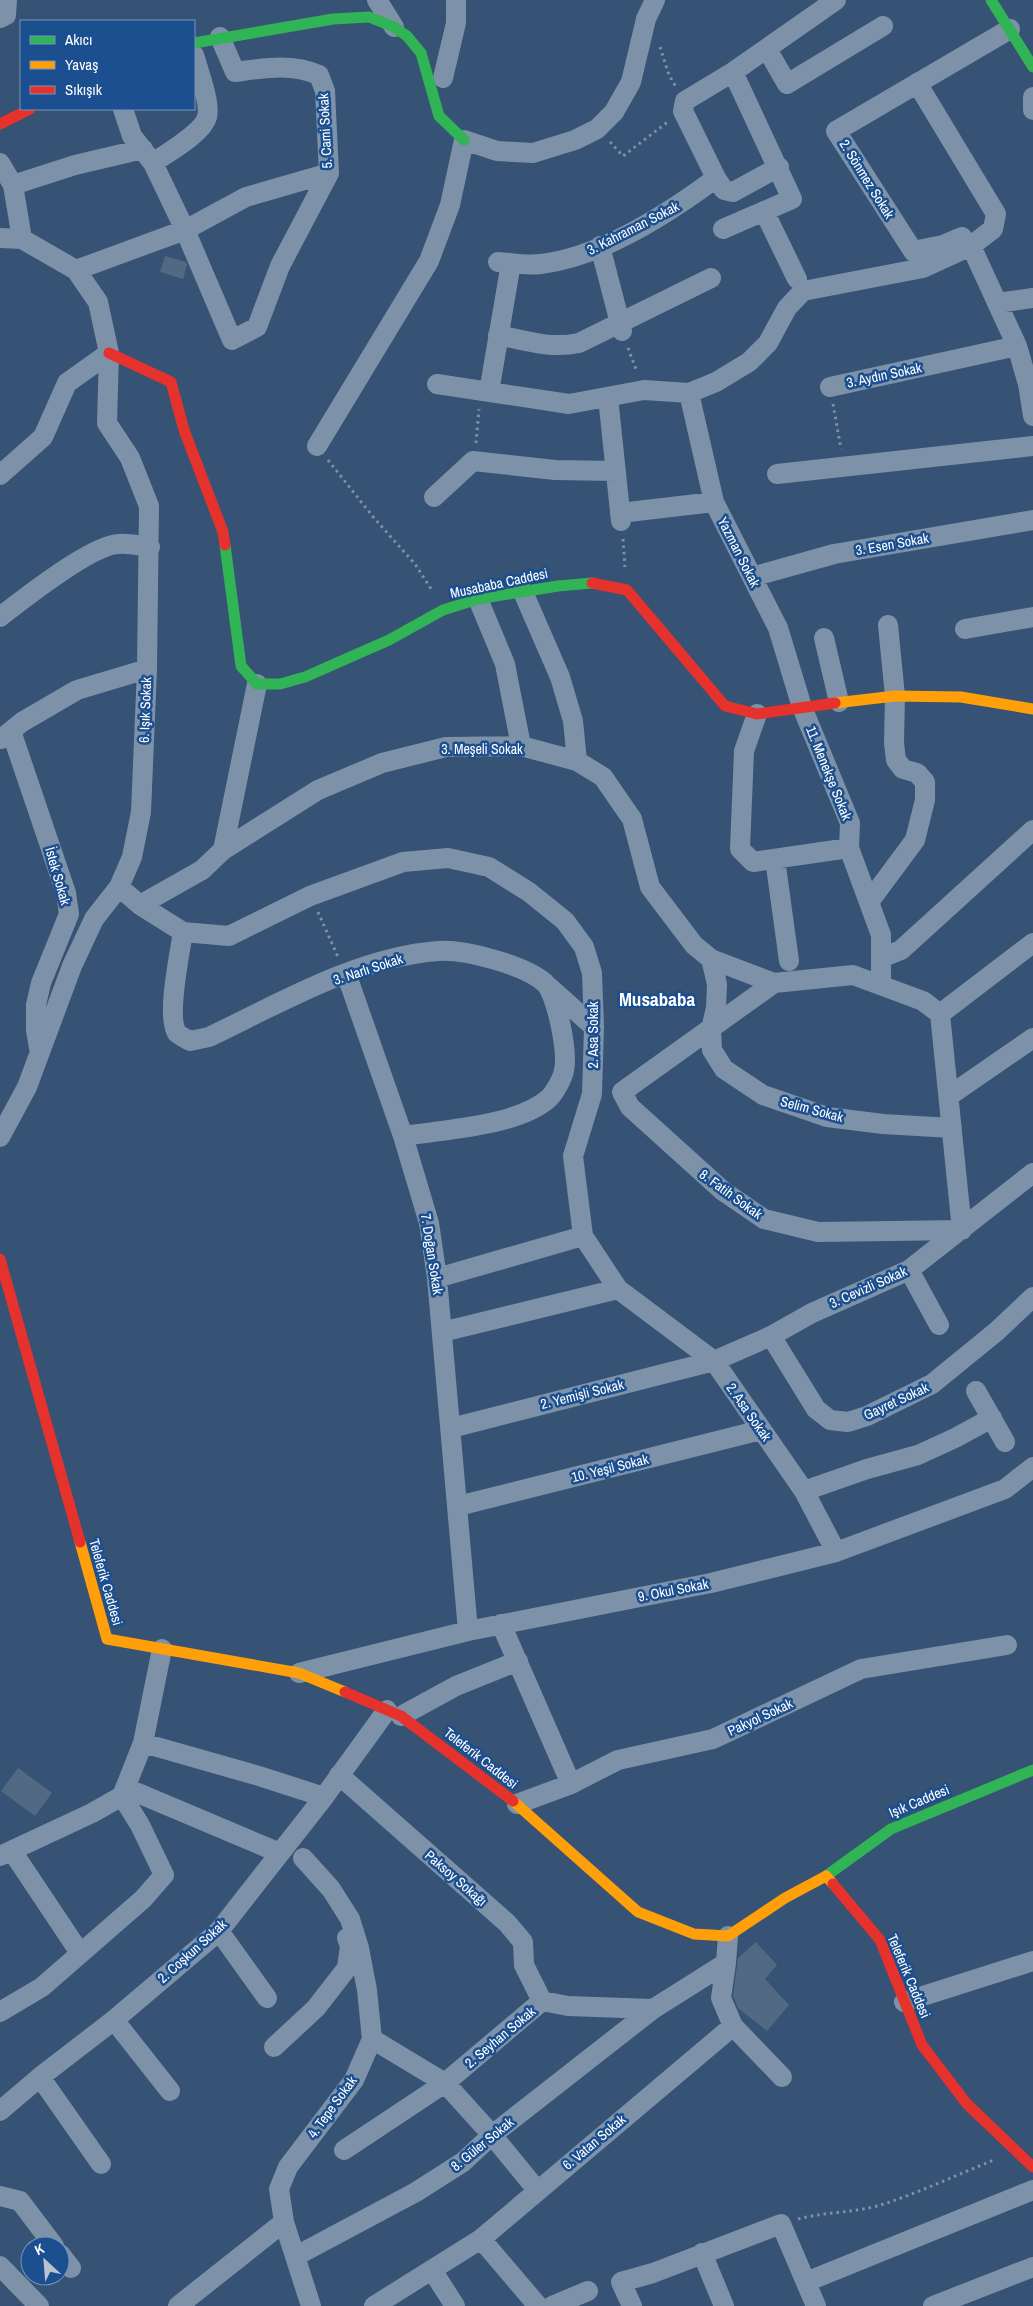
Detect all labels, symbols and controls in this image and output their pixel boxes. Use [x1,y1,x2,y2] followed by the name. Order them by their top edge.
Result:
[20,20,195,110] legend
[64,29,92,50] text: Akıcı
[65,54,98,75] text: Yavaş
[65,79,103,100] text: Sıkışık
[314,93,336,169] street label: 5. Cami Sokak
[836,136,899,222] street label: 2. Sönmez Sokak
[584,197,682,259] street label: 3. Kahraman Sokak
[845,358,923,392] street label: 3. Aydın Sokak
[714,514,764,590] street label: Yazman Sokak
[854,529,930,559] street label: 3. Esen Sokak
[448,564,550,602] street label: Musababa Caddesi
[135,677,155,743] street label: 6. Işık Sokak
[802,723,856,823] street label: 11. Menekşe Sokak
[441,740,523,758] street label: 3. Meşeli Sokak
[41,845,75,907] street label: İstek Sokak
[331,949,405,989] street label: 3. Narlı Sokak
[619,986,695,1012] district label: Musababa
[584,1001,602,1069] street label: 2. Asa Sokak
[779,1092,846,1126] street label: Selim Sokak
[696,1165,766,1223] street label: 8. Fatih Sokak
[417,1212,447,1296] street label: 7. Doğan Sokak
[826,1262,910,1312] street label: 3. Cevizli Sokak
[539,1375,626,1413] street label: 2. Yemişli Sokak
[861,1378,932,1424] street label: Gayret Sokak
[722,1379,776,1445] street label: 2. Asa Sokak
[570,1450,651,1486] street label: 10. Yeşil Sokak
[85,1537,127,1627] street label: Teleferik Caddesi
[636,1574,710,1606] street label: 9. Okul Sokak
[725,1694,796,1740] street label: Pakyol Sokak
[440,1723,522,1793] street label: Teleferik Caddesi
[886,1780,952,1822] street label: Işık Caddesi
[421,1846,491,1910] street label: Paksoy Sokağı
[154,1915,230,1987] street label: 2. Coşkun Sokak
[883,1931,935,2021] street label: Teleferik Caddesi
[461,2002,539,2072] street label: 2. Seyhan Sokak
[303,2072,361,2142] street label: 4. Tepe Sokak
[559,2110,629,2174] street label: 6. Vatan Sokak
[447,2113,517,2175] street label: 8. Güler Sokak
[20,2236,70,2286] north arrow
[32,2239,48,2259] text: K

